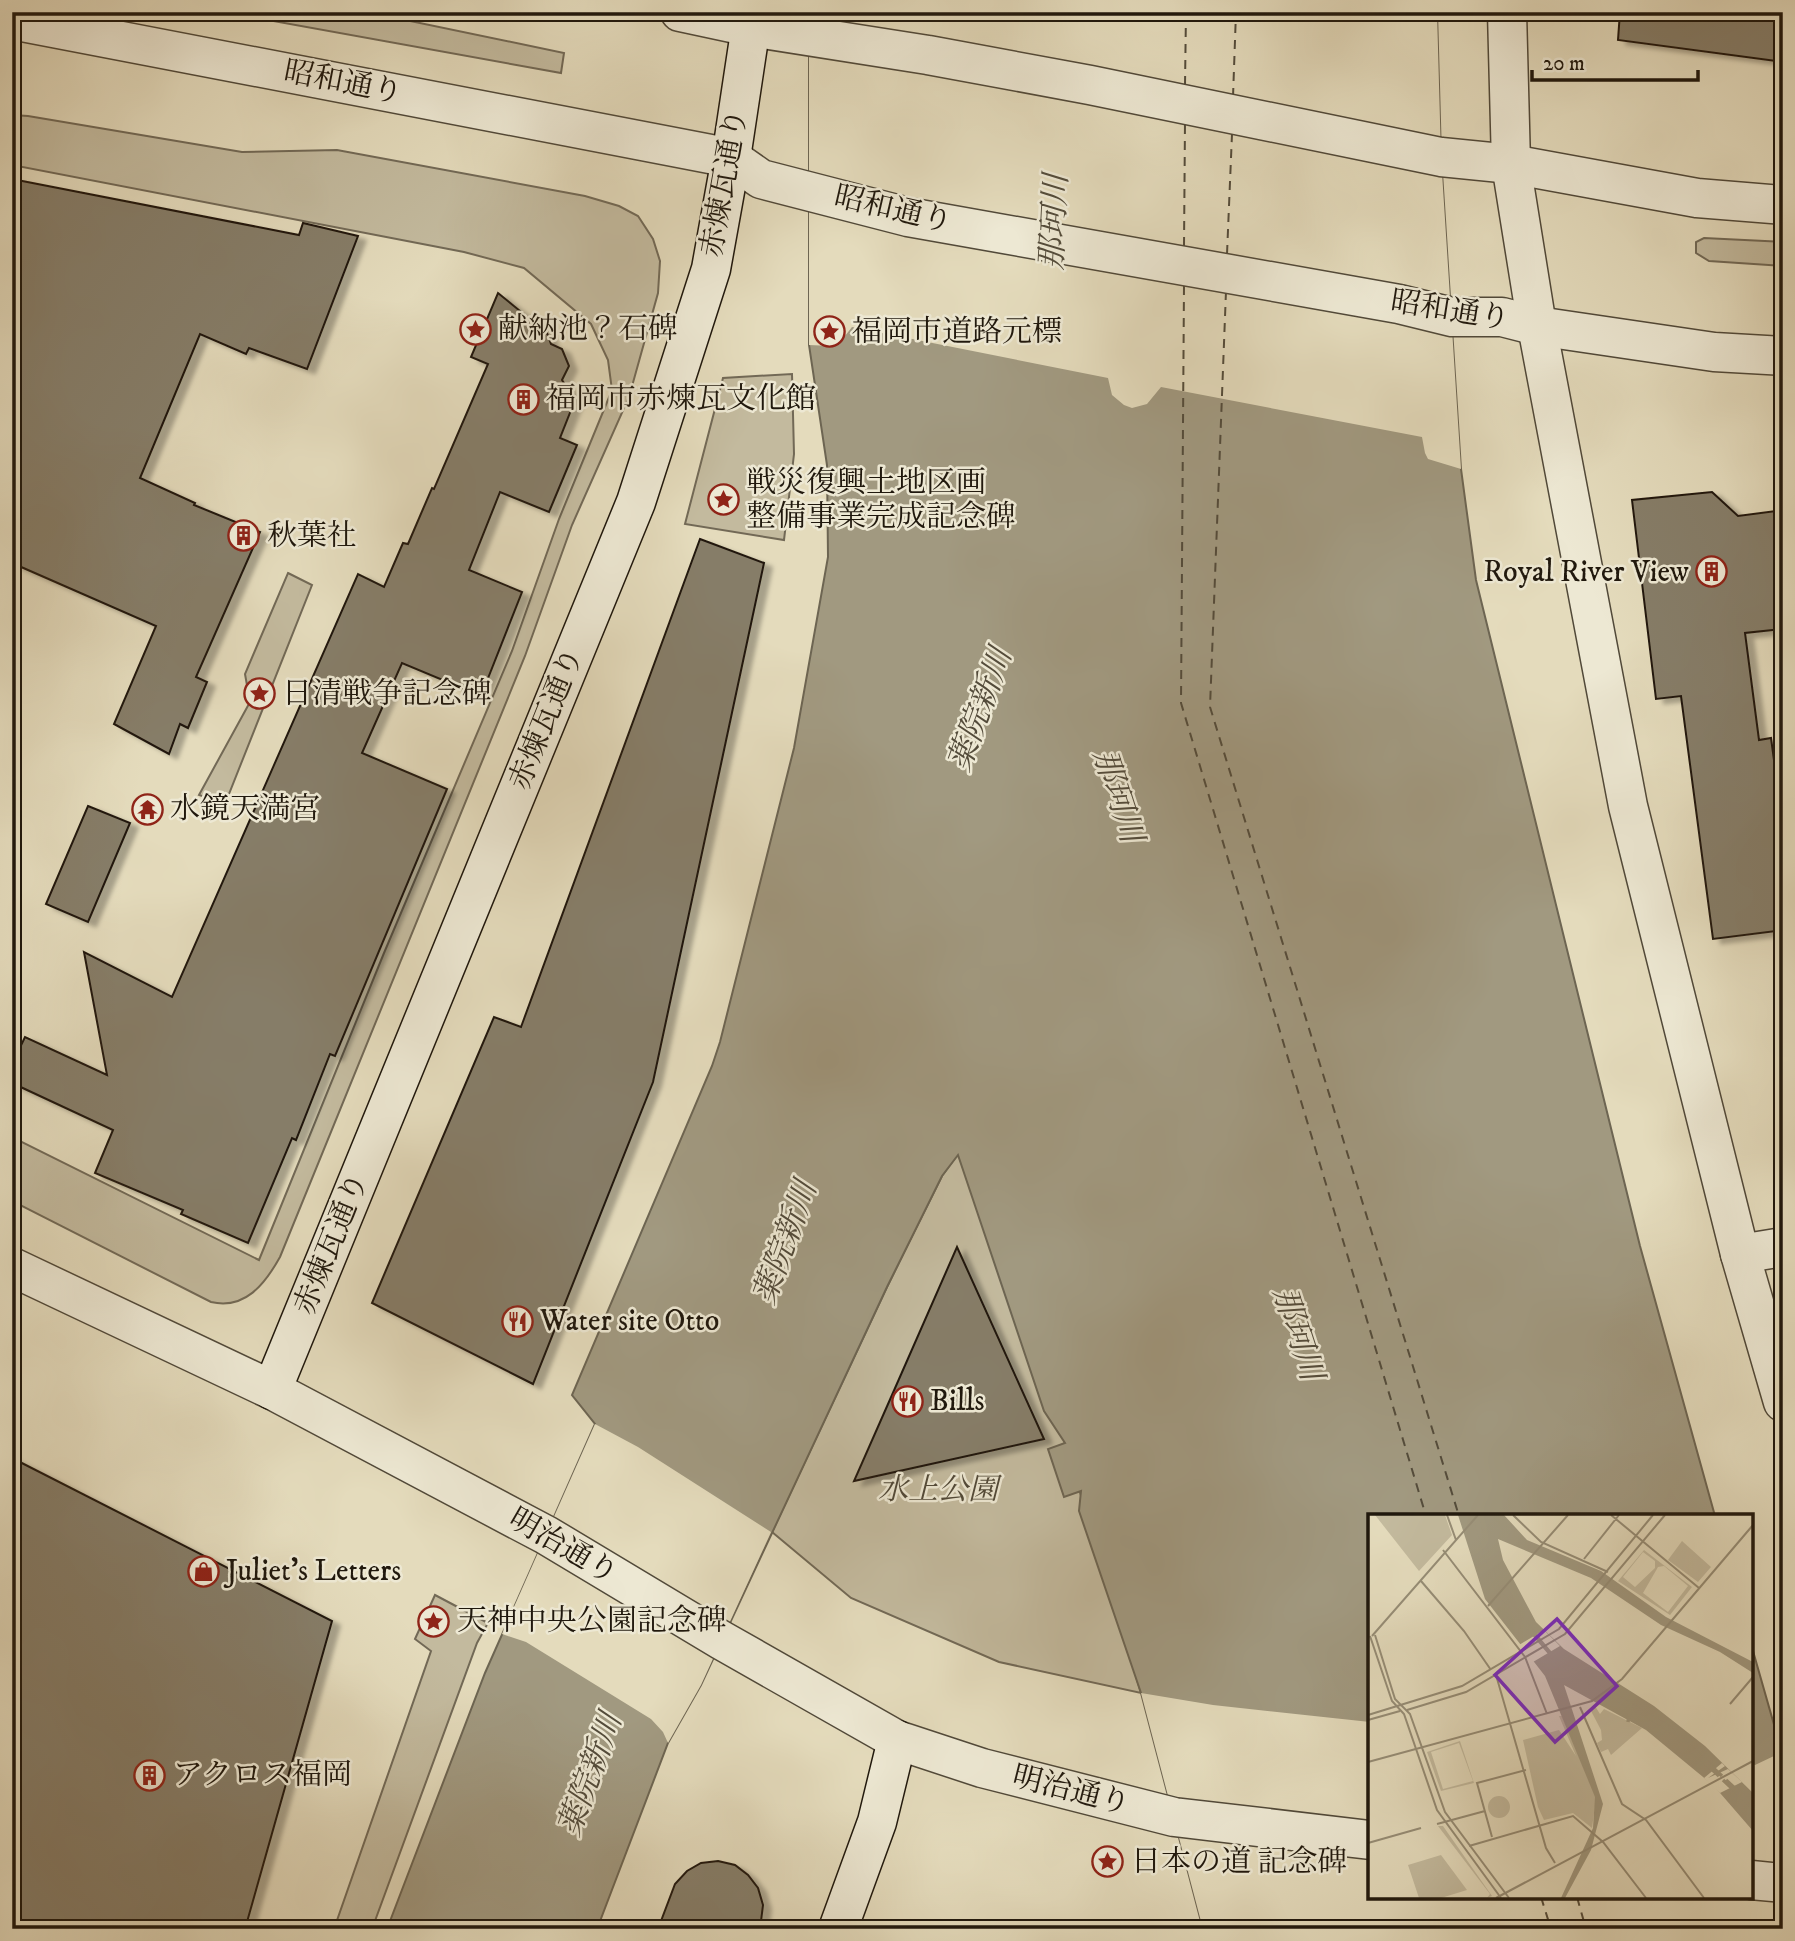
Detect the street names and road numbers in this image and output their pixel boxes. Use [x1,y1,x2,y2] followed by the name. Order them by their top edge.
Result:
[281,53,405,113] street label: 昭和通り
[694,106,756,260] street label: 赤煉瓦通り
[830,178,956,242] street label: 昭和通り
[1388,283,1512,339] street label: 昭和通り
[502,643,592,795] street label: 赤煉瓦通り
[287,1168,377,1320] street label: 赤煉瓦通り
[502,1501,624,1593] street label: 明治通り
[1008,1759,1134,1823] street label: 明治通り

